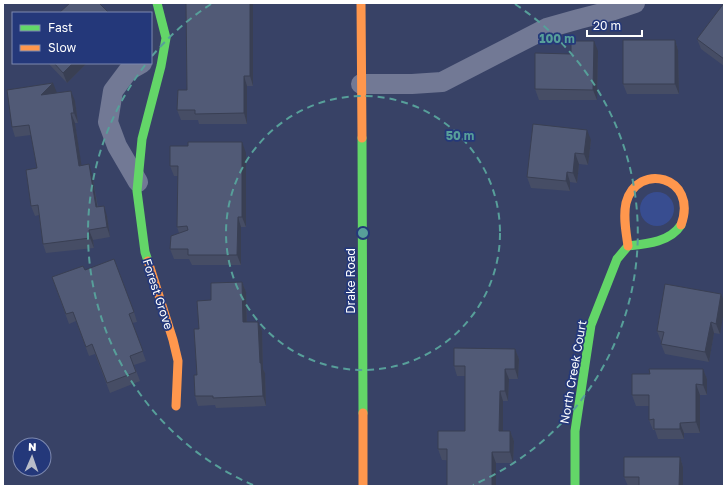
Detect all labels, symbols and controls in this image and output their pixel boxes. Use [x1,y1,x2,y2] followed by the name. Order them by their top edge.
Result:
[12,12,152,64] legend
[587,12,642,38] scale bar
[593,18,621,33] text: 20 m
[48,20,73,35] text: Fast
[539,31,575,46] text: 100 m
[48,40,76,55] text: Slow
[446,128,474,143] text: 50 m
[356,226,370,240] centre of rings
[343,248,358,314] street label: Drake Road
[140,257,176,331] street label: Forest Grove
[556,319,590,425] street label: North Creek Court
[12,437,52,477] north arrow
[28,440,37,453] text: N

